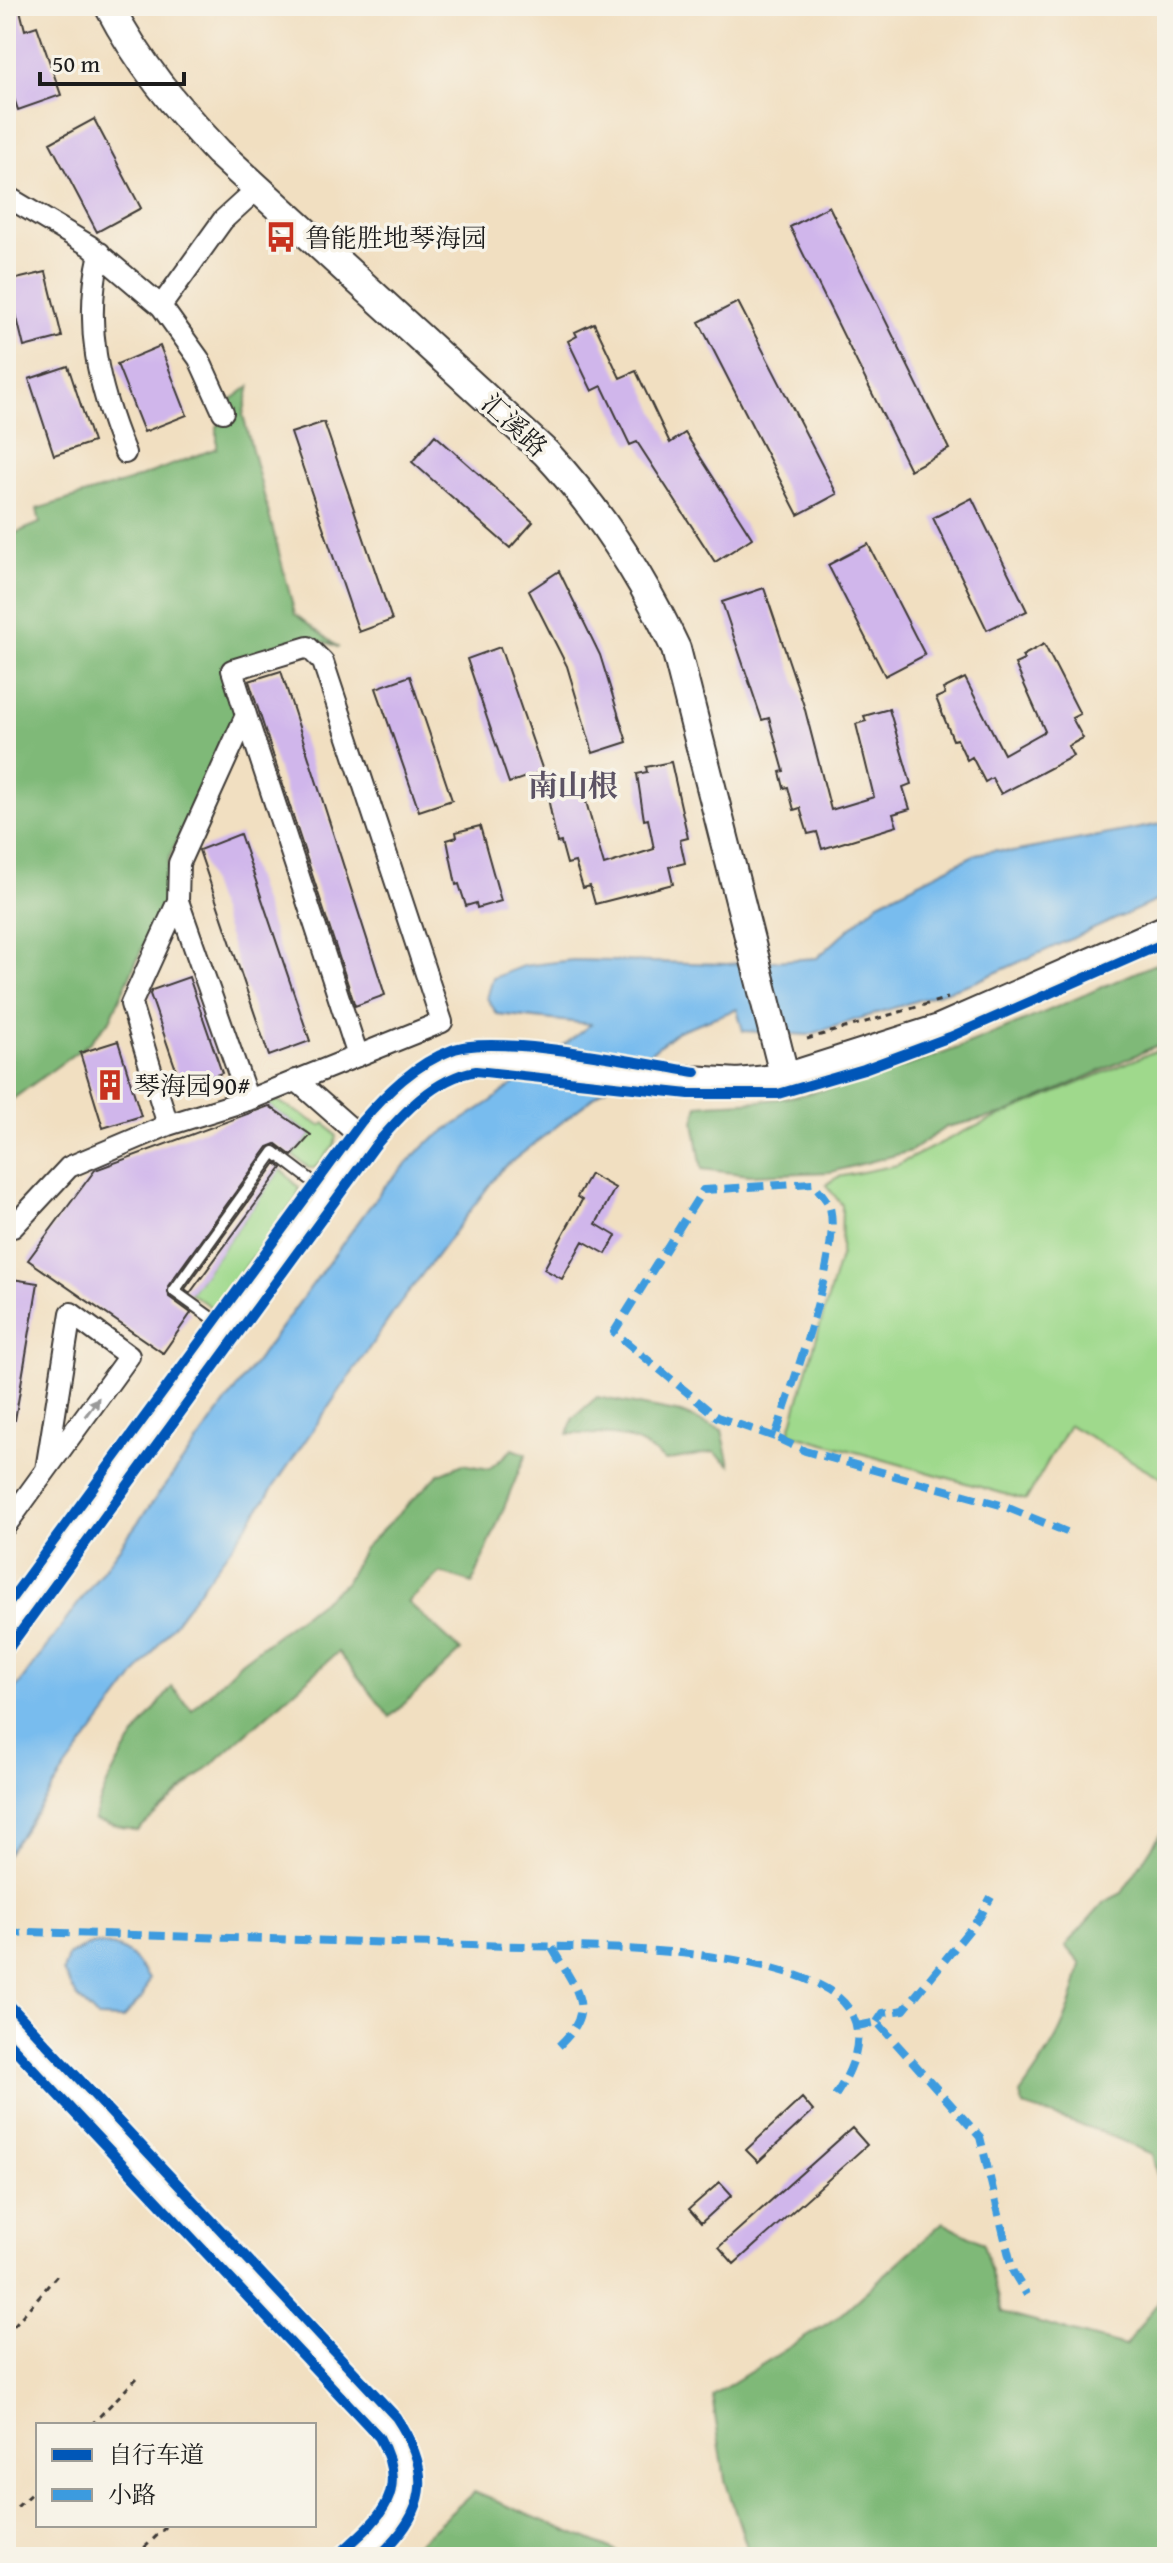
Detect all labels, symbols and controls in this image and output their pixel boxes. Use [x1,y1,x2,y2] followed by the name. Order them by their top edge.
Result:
[40,36,184,86] scale bar
[52,46,100,81] text: 50 m
[305,218,487,257] place label: 鲁能胜地琴海园
[264,220,298,254] bus stop icon: 鲁能胜地琴海园
[473,384,557,466] street label: 汇溪路
[528,763,618,807] district label: 南山根
[134,1066,250,1105] place label: 琴海园90#
[93,1068,127,1102] building icon: 琴海园90#
[84,1396,99,1417] one-way arrow
[36,2423,316,2527] legend
[108,2437,204,2472] text: 自行车道
[108,2477,156,2512] text: 小路

